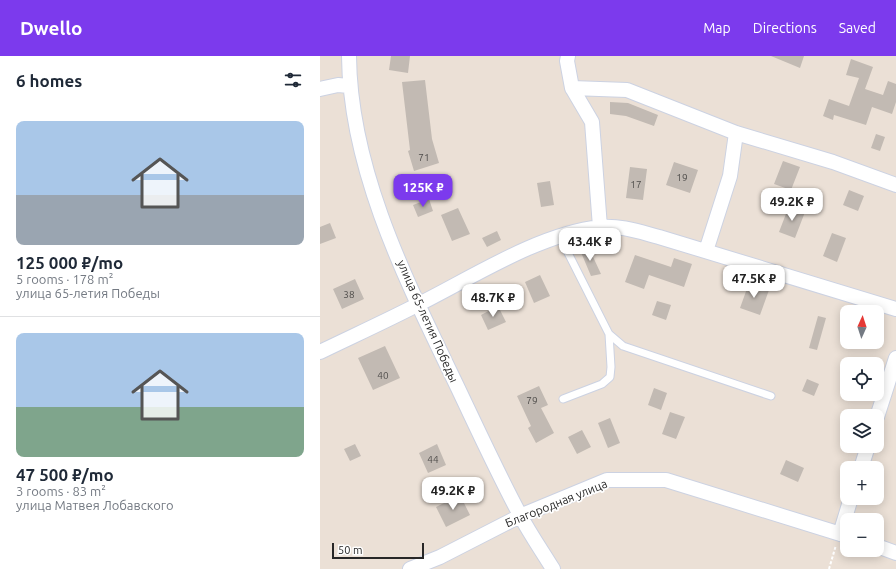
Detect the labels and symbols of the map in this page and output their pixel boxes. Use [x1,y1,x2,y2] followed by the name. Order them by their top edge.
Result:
[418,152,430,163] house number: 71
[676,172,688,183] house number: 19
[390,174,456,208] pin: 125K ₽
[630,179,642,190] house number: 17
[755,188,829,222] pin: 49.2K ₽
[553,228,627,262] pin: 43.4K ₽
[395,258,461,384] street label: улица 65-летия Победы
[717,265,791,299] pin: 47.5K ₽
[456,284,530,318] pin: 48.7K ₽
[343,289,355,300] house number: 38
[840,305,884,349] north arrow
[377,370,389,381] house number: 40
[526,395,538,406] house number: 79
[427,454,439,465] house number: 44
[416,477,490,511] pin: 49.2K ₽
[503,477,609,529] street label: Благородная улица
[332,541,424,560] scale bar

